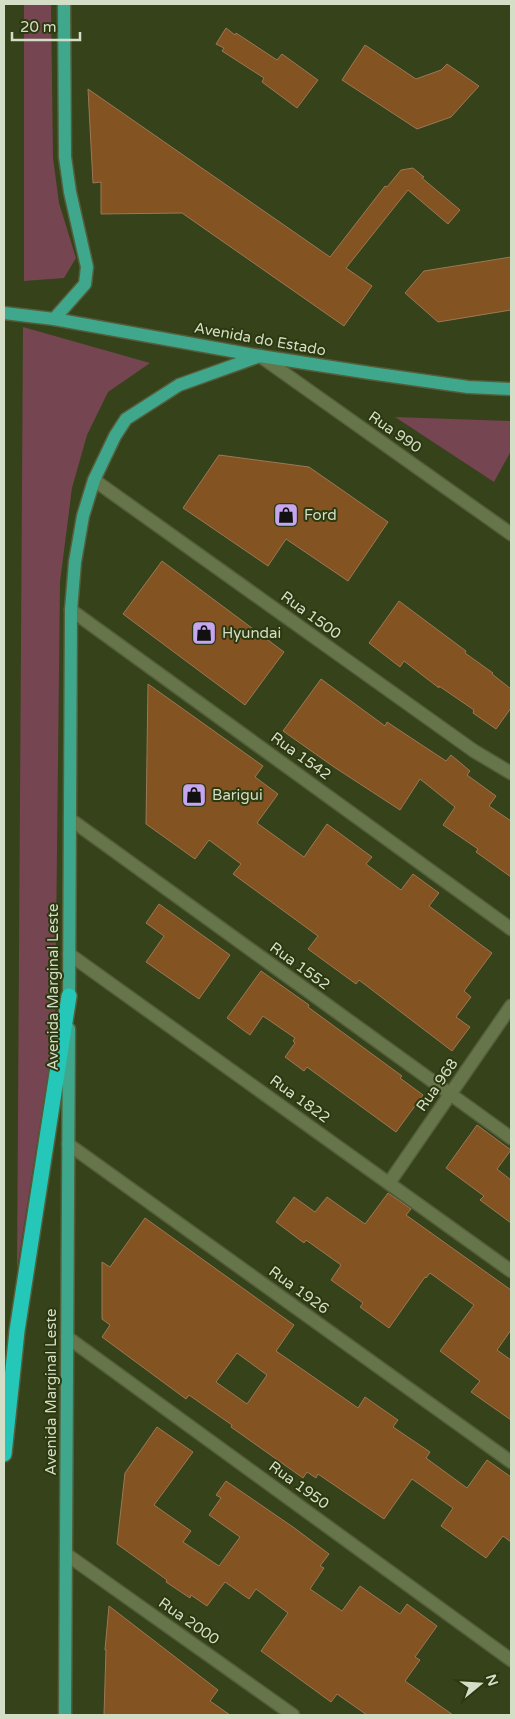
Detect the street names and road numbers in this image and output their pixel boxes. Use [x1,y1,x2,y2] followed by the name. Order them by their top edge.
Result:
[193,319,327,359] street label: Avenida do Estado
[365,407,425,457] street label: Rua 990
[277,587,345,643] street label: Rua 1500
[267,728,335,784] street label: Rua 1542
[44,904,62,1070] street label: Avenida Marginal Leste
[266,938,334,994] street label: Rua 1552
[412,1055,462,1115] street label: Rua 968
[266,1071,334,1127] street label: Rua 1822
[265,1262,333,1318] street label: Rua 1926
[42,1309,60,1475] street label: Avenida Marginal Leste
[265,1457,333,1513] street label: Rua 1950
[155,1594,223,1648] street label: Rua 2000

